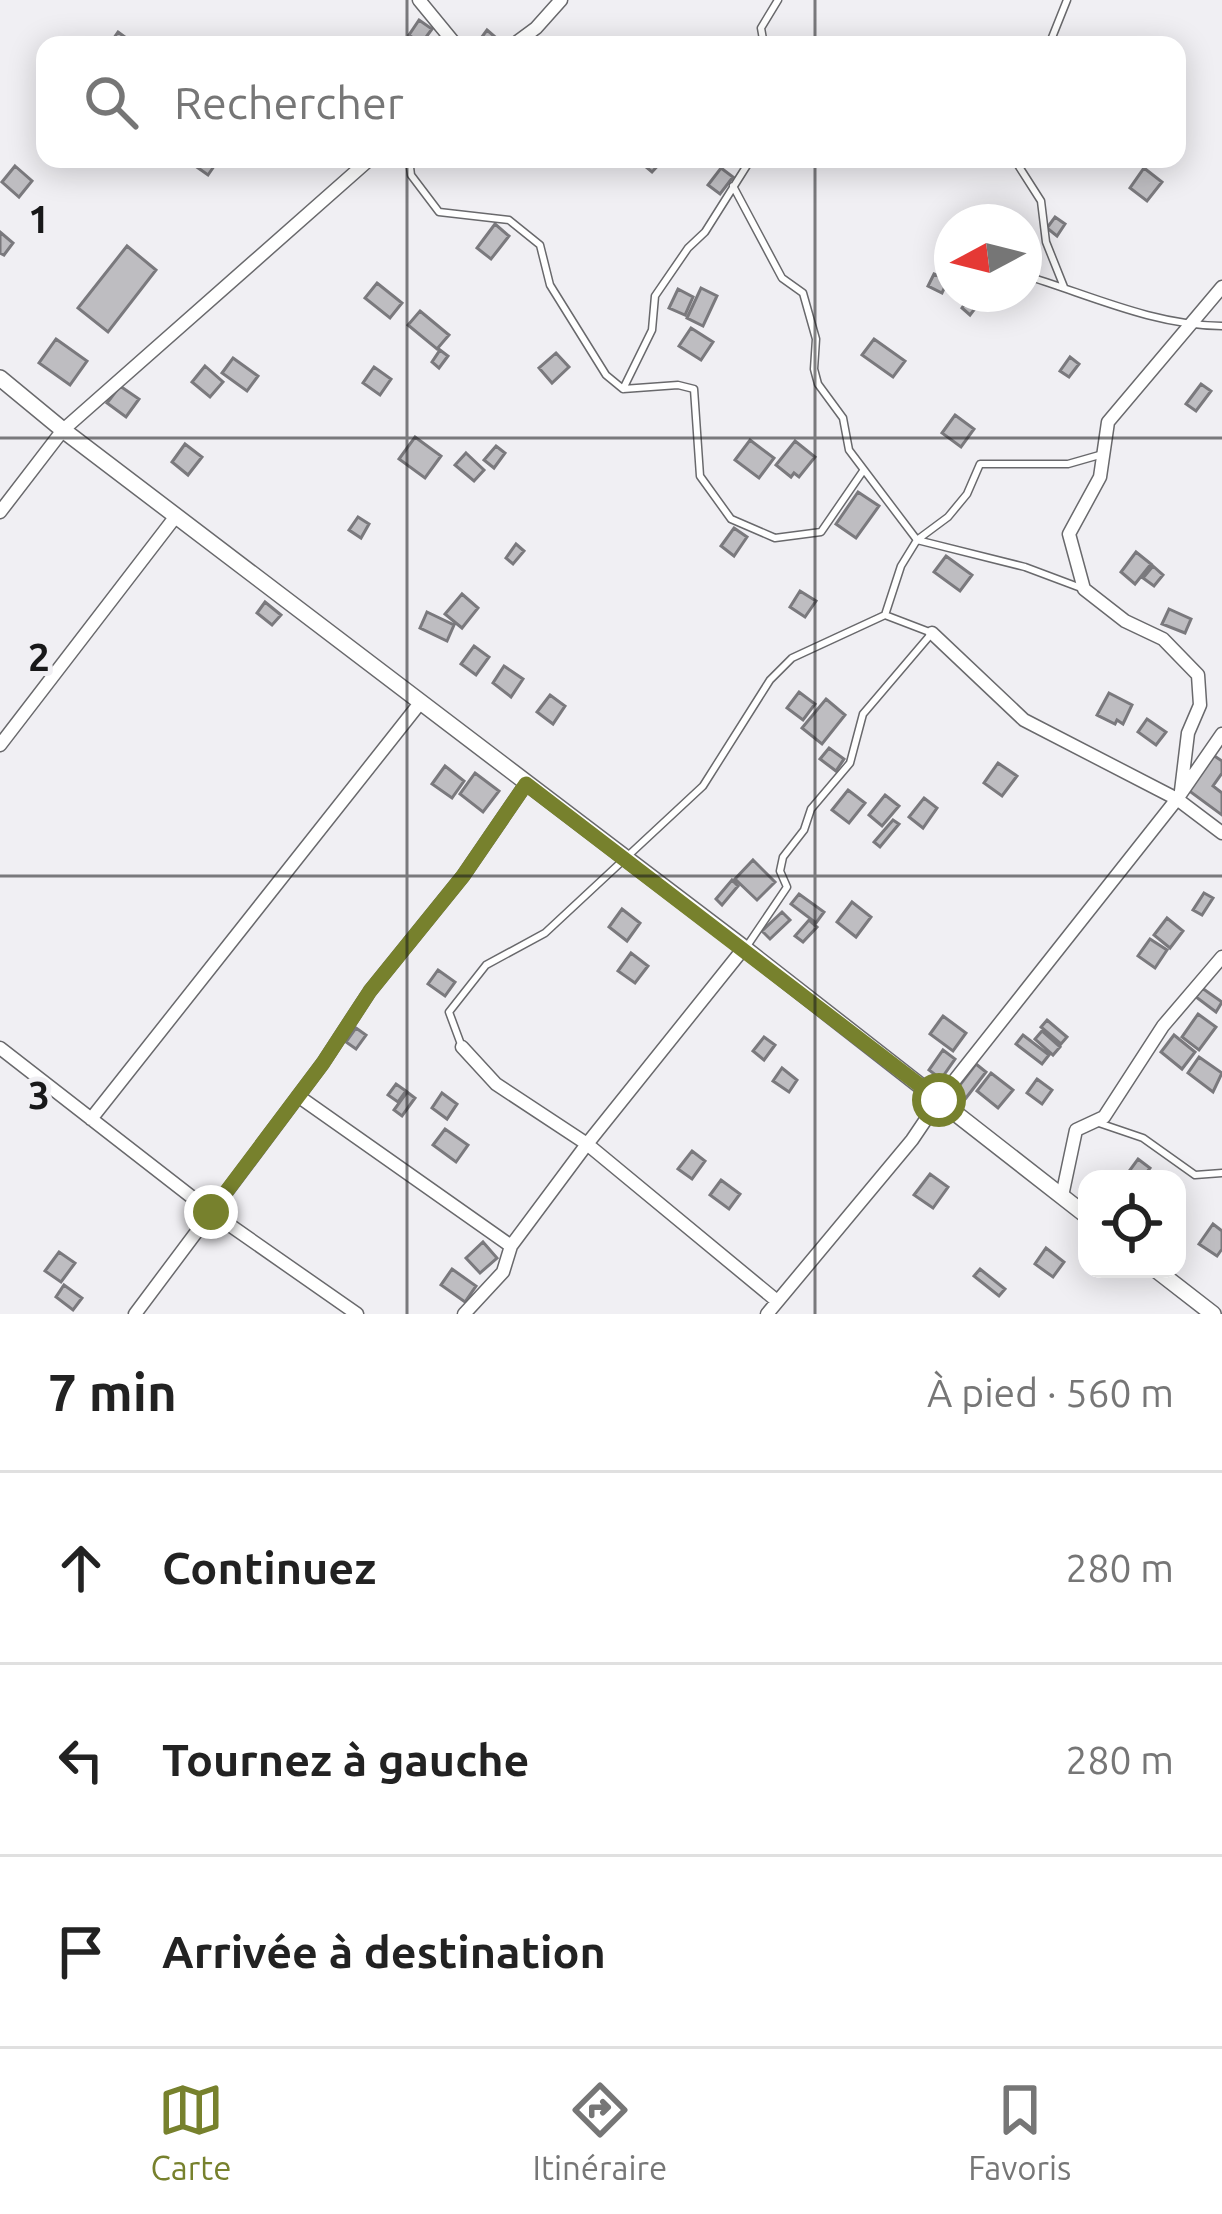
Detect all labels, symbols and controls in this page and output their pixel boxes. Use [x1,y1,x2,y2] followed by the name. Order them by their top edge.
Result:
[36,36,1186,168] search box
[78,69,144,135] icon: search
[174,77,404,128] text: Rechercher
[28,197,50,240] text: 1
[934,204,1042,312] north arrow
[28,635,50,678] text: 2
[28,1073,50,1116] text: 3
[912,1073,966,1127] route start
[1078,1170,1186,1278] map controls
[1078,1170,1186,1278] button: locate
[184,1185,238,1239] route end
[48,1363,177,1421] text: 7 min
[927,1371,1174,1414] text: À pied · 560 m
[48,1535,114,1601] icon: ahead
[162,1542,376,1593] text: Continuez
[1065,1546,1174,1589] text: 280 m
[48,1727,114,1793] icon: left
[162,1734,530,1785] text: Tournez à gauche
[1065,1738,1174,1781] text: 280 m
[48,1919,114,1985] icon: arrive
[162,1926,606,1977] text: Arrivée à destination
[151,2077,231,2186] tab: Carte
[532,2077,667,2186] tab: Itinéraire
[968,2077,1071,2186] tab: Favoris

